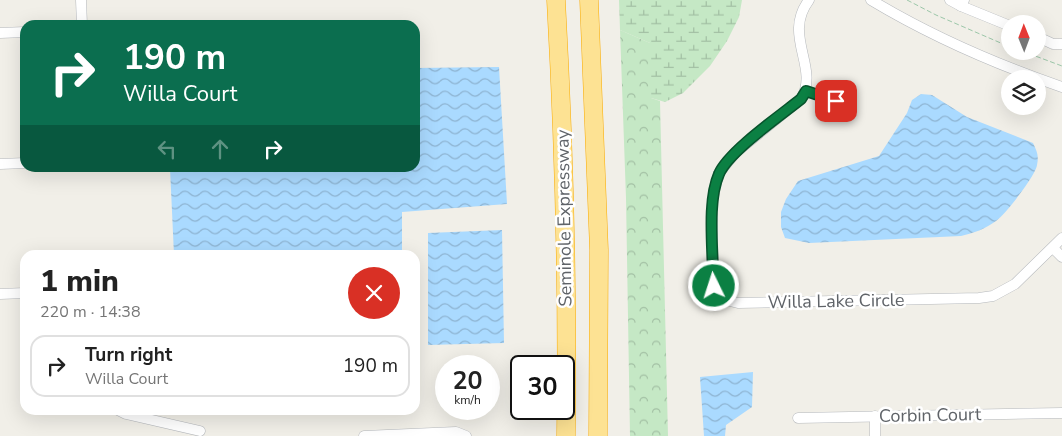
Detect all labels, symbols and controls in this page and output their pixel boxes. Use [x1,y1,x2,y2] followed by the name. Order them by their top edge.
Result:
[1001,15,1046,60] north arrow
[1001,15,1046,115] map controls
[123,34,226,81] text: 190 m
[40,40,105,105] icon: right
[1001,70,1046,115] button: layers
[123,79,237,109] text: Willa Court
[815,80,857,122] pin
[822,87,850,115] icon: arrive
[550,129,578,307] street label: Seminole Expressway
[153,135,181,163] icon: left
[206,135,234,163] icon: ahead
[259,135,287,163] icon: right
[687,259,739,311] position arrow
[40,261,119,302] text: 1 min
[348,267,400,319] button: close
[767,288,905,314] street label: Willa Lake Circle
[40,301,141,323] text: 220 m · 14:38
[85,342,172,368] text: Turn right
[42,352,70,380] icon: right
[343,353,398,379] text: 190 m
[510,355,575,420] speed limit sign: 30
[452,364,483,398] text: 20
[85,368,168,390] text: Willa Court
[454,392,481,408] text: km/h
[879,402,982,428] street label: Corbin Court

